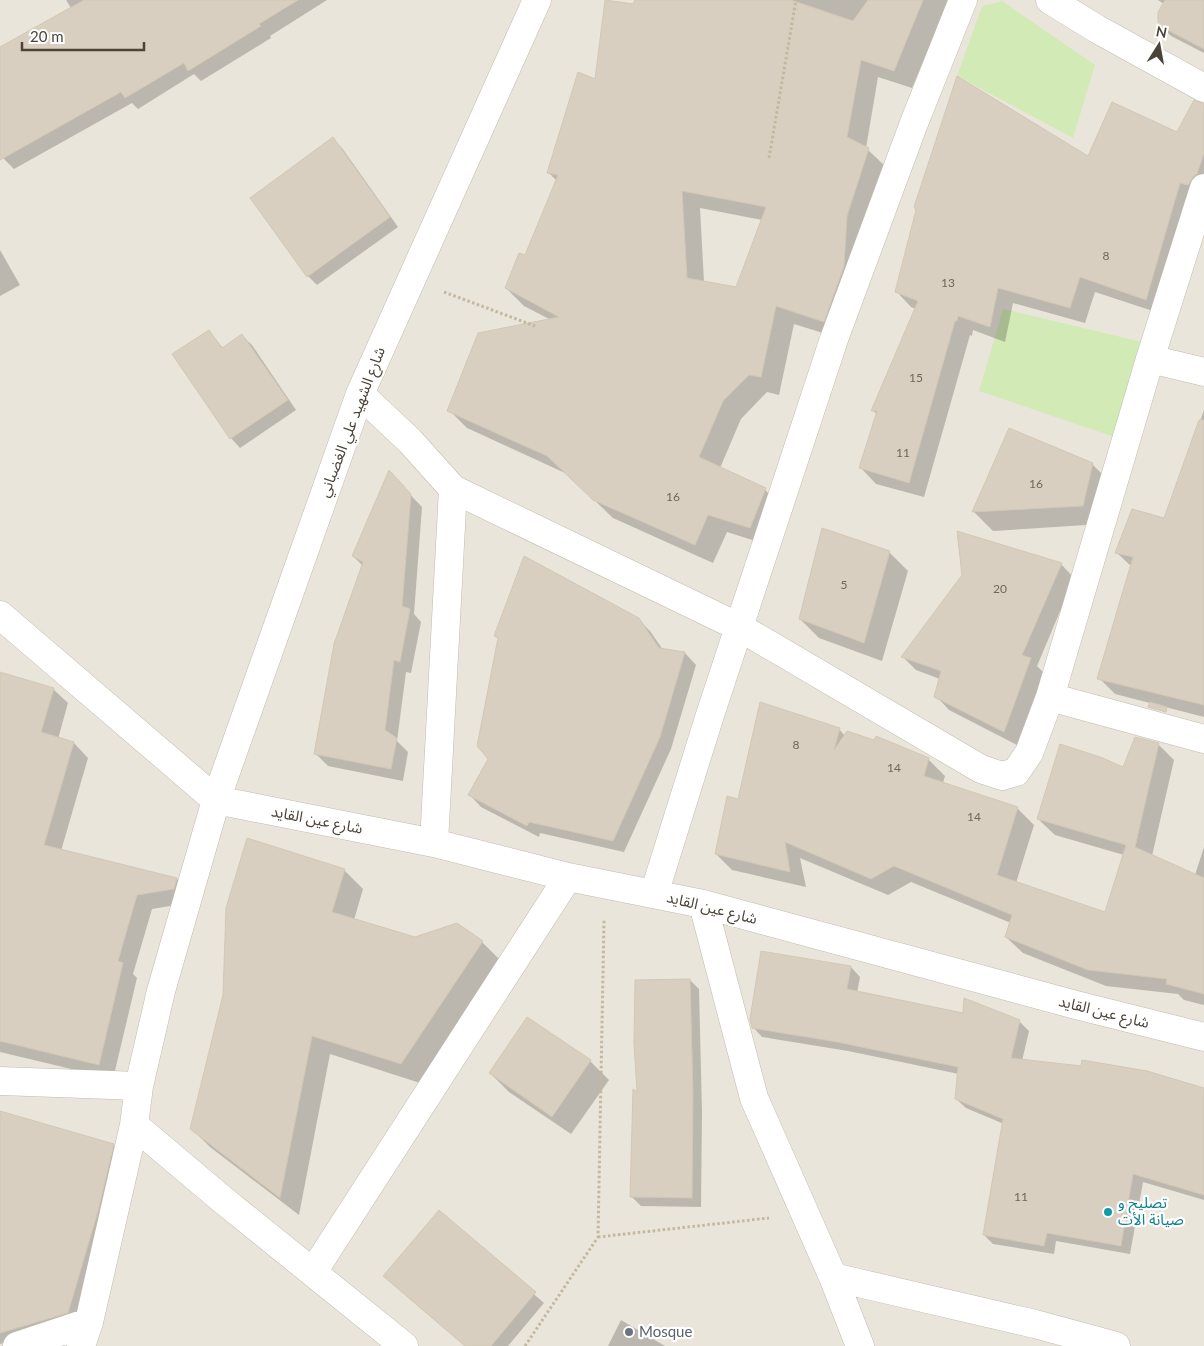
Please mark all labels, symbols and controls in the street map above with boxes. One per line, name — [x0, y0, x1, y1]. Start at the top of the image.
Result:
scale bar — [22, 20, 145, 52]
north arrow — [1134, 20, 1184, 70]
text: N — [1155, 22, 1168, 41]
text: 20 m — [30, 27, 64, 45]
house number: 8 — [1103, 248, 1110, 263]
house number: 13 — [941, 275, 955, 290]
street label: شارع الشهيد علي الغضباني — [314, 344, 392, 501]
house number: 15 — [909, 370, 923, 385]
house number: 11 — [896, 445, 910, 460]
house number: 16 — [1029, 476, 1043, 491]
house number: 16 — [666, 489, 680, 504]
house number: 5 — [841, 577, 848, 592]
house number: 20 — [993, 581, 1007, 596]
house number: 8 — [793, 737, 800, 752]
house number: 14 — [887, 760, 901, 775]
street label: شارع عين القايد — [269, 801, 365, 841]
house number: 14 — [967, 809, 981, 824]
street label: شارع عين القايد — [664, 887, 760, 931]
street label: شارع عين القايد — [1056, 991, 1152, 1035]
house number: 11 — [1014, 1189, 1028, 1204]
place label: تصليح و صيانة الأت — [1118, 1193, 1184, 1228]
marker: تصليح و صيانة الأت — [1102, 1206, 1114, 1218]
place label: Mosque — [639, 1322, 692, 1340]
marker: Mosque — [623, 1326, 635, 1338]

